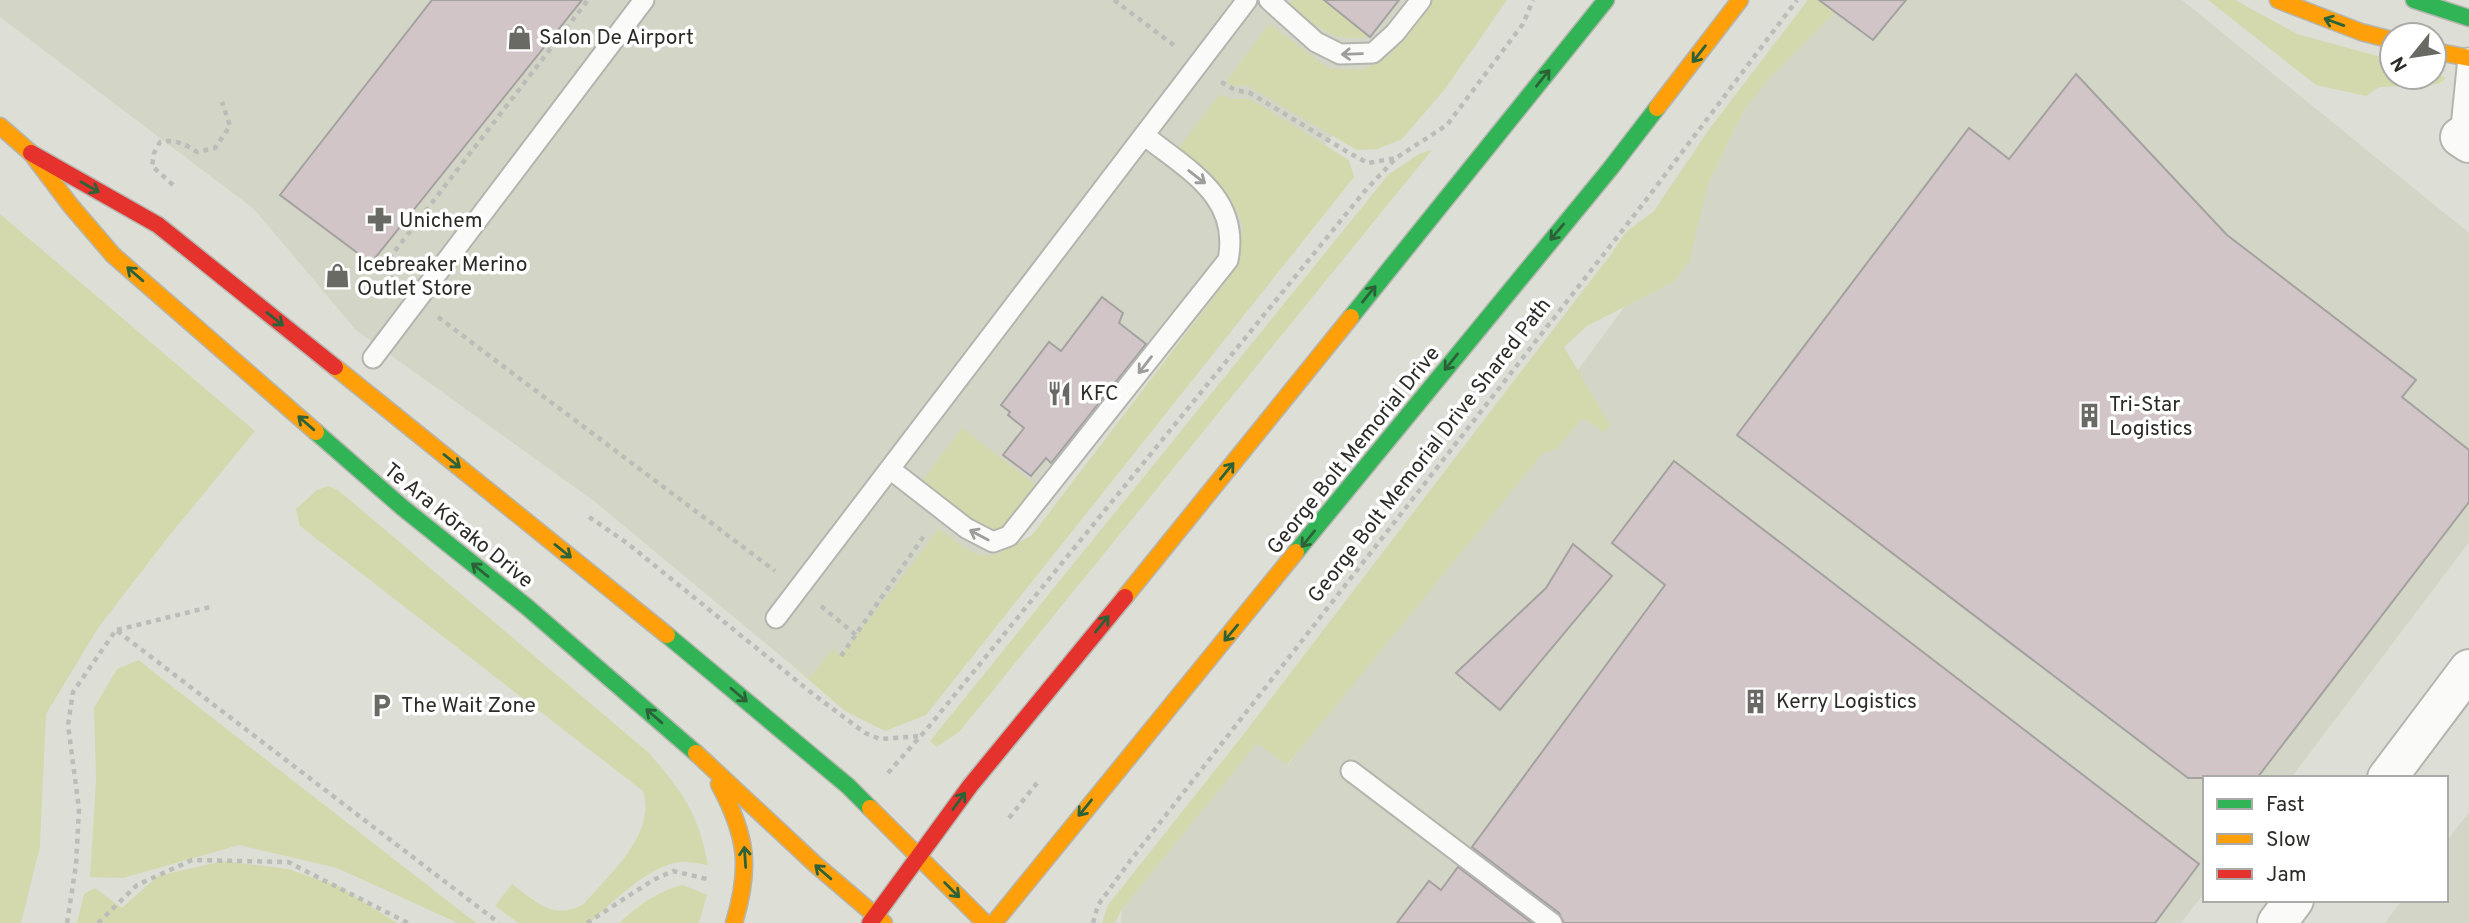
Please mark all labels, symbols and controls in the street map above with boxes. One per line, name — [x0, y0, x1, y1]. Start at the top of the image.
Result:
one-way arrow — [2324, 15, 2346, 28]
north arrow — [2378, 21, 2448, 91]
shop icon: Salon De Airport — [505, 23, 533, 51]
place label: Salon De Airport — [539, 25, 694, 52]
one-way arrow — [1691, 44, 1706, 63]
one-way arrow — [1341, 47, 1364, 60]
text: N — [2386, 52, 2414, 75]
one-way arrow — [1535, 70, 1550, 88]
one-way arrow — [1188, 170, 1206, 185]
one-way arrow — [80, 180, 100, 194]
pharmacy icon: Unichem — [365, 206, 393, 234]
place label: Unichem — [399, 208, 483, 235]
one-way arrow — [1549, 223, 1565, 241]
place label: Icebreaker Merino Outlet Store — [357, 252, 527, 303]
shop icon: Icebreaker Merino Outlet Store — [323, 262, 351, 290]
one-way arrow — [126, 266, 144, 282]
one-way arrow — [1361, 285, 1377, 303]
street label: George Bolt Memorial Drive Shared Path — [1303, 293, 1558, 609]
one-way arrow — [265, 311, 283, 327]
street label: George Bolt Memorial Drive — [1262, 341, 1447, 561]
one-way arrow — [1443, 352, 1458, 370]
one-way arrow — [1137, 355, 1152, 373]
restaurant icon: KFC — [1046, 379, 1074, 407]
place label: KFC — [1080, 381, 1119, 408]
place label: Tri-Star Logistics — [2109, 392, 2193, 443]
building icon: Tri-Star Logistics — [2075, 402, 2103, 430]
one-way arrow — [297, 415, 315, 431]
one-way arrow — [442, 454, 460, 469]
street label: Te Ara Kōrako Drive — [378, 458, 538, 595]
one-way arrow — [1219, 463, 1234, 481]
one-way arrow — [969, 527, 990, 541]
one-way arrow — [1300, 529, 1316, 547]
one-way arrow — [553, 543, 571, 559]
one-way arrow — [472, 562, 490, 577]
one-way arrow — [1094, 616, 1110, 634]
one-way arrow — [1223, 624, 1239, 642]
one-way arrow — [730, 686, 748, 702]
building icon: Kerry Logistics — [1742, 687, 1770, 715]
place label: Kerry Logistics — [1776, 689, 1917, 716]
parking icon: The Wait Zone — [367, 691, 395, 719]
place label: The Wait Zone — [401, 693, 536, 720]
one-way arrow — [646, 708, 664, 724]
legend — [2203, 776, 2448, 902]
one-way arrow — [951, 792, 966, 811]
text: Fast — [2266, 792, 2305, 819]
one-way arrow — [1077, 798, 1093, 816]
text: Slow — [2266, 827, 2311, 854]
one-way arrow — [739, 846, 752, 869]
text: Jam — [2266, 862, 2307, 889]
one-way arrow — [815, 864, 833, 880]
one-way arrow — [943, 881, 960, 898]

